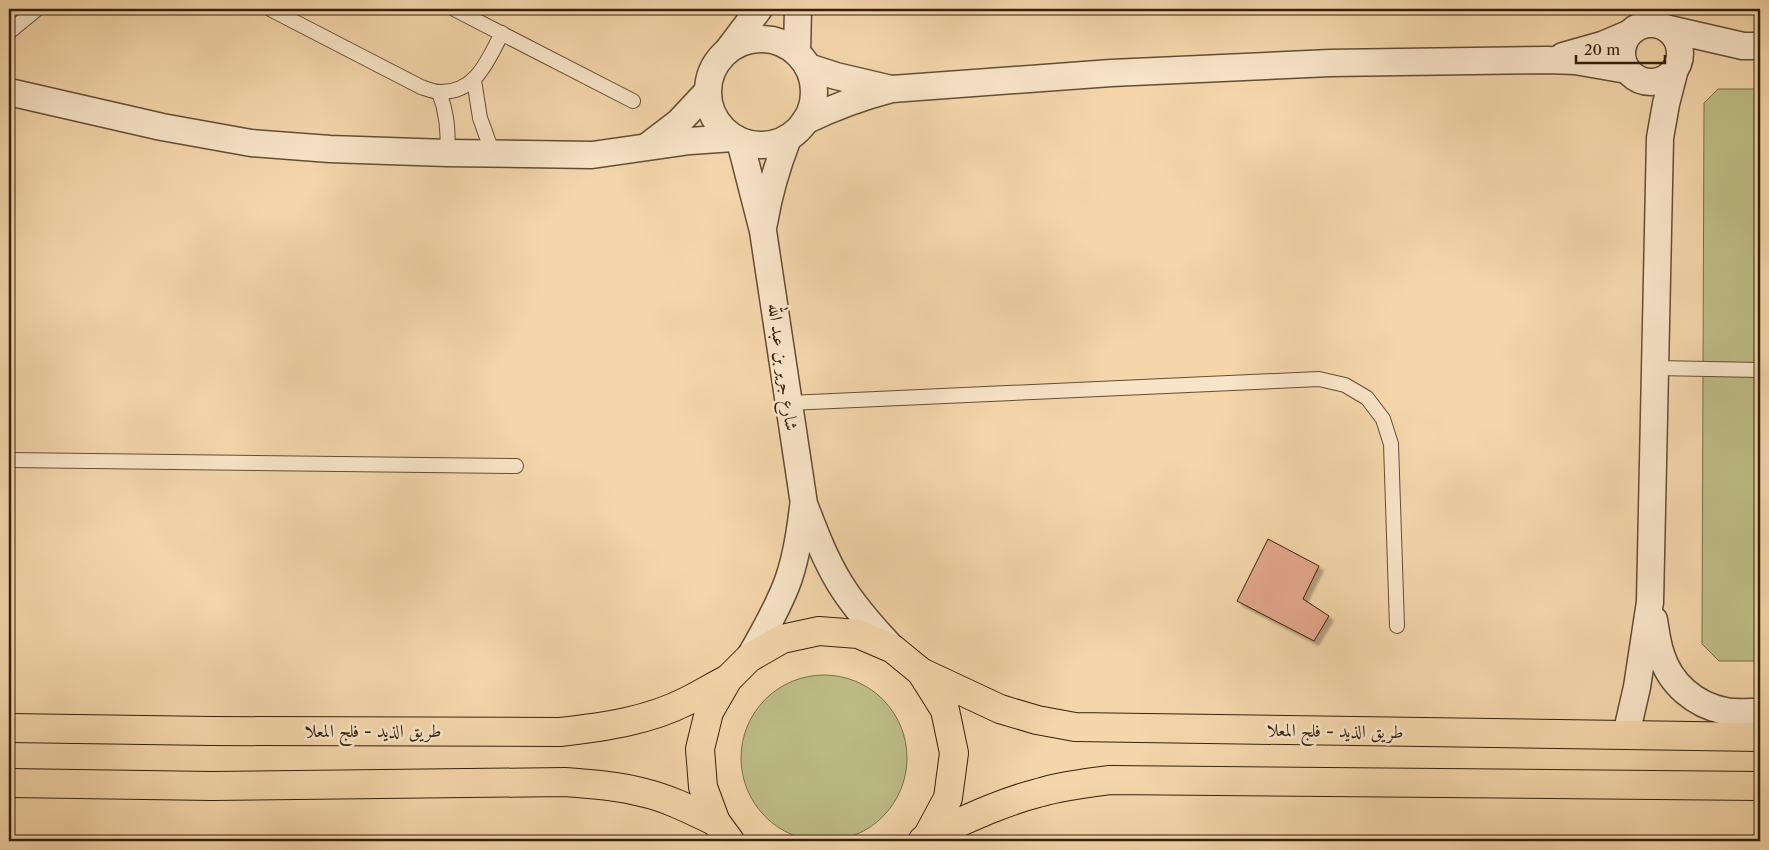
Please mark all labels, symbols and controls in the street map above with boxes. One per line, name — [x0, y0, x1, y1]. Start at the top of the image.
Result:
scale bar — [1576, 32, 1665, 64]
text: 20 m — [1584, 40, 1620, 59]
street label: شارع جرير بن عبد الله — [759, 301, 806, 433]
street label: طريق الذيد - فلج المعلا — [1266, 719, 1404, 748]
street label: طريق الذيد - فلج المعلا — [305, 720, 441, 747]

